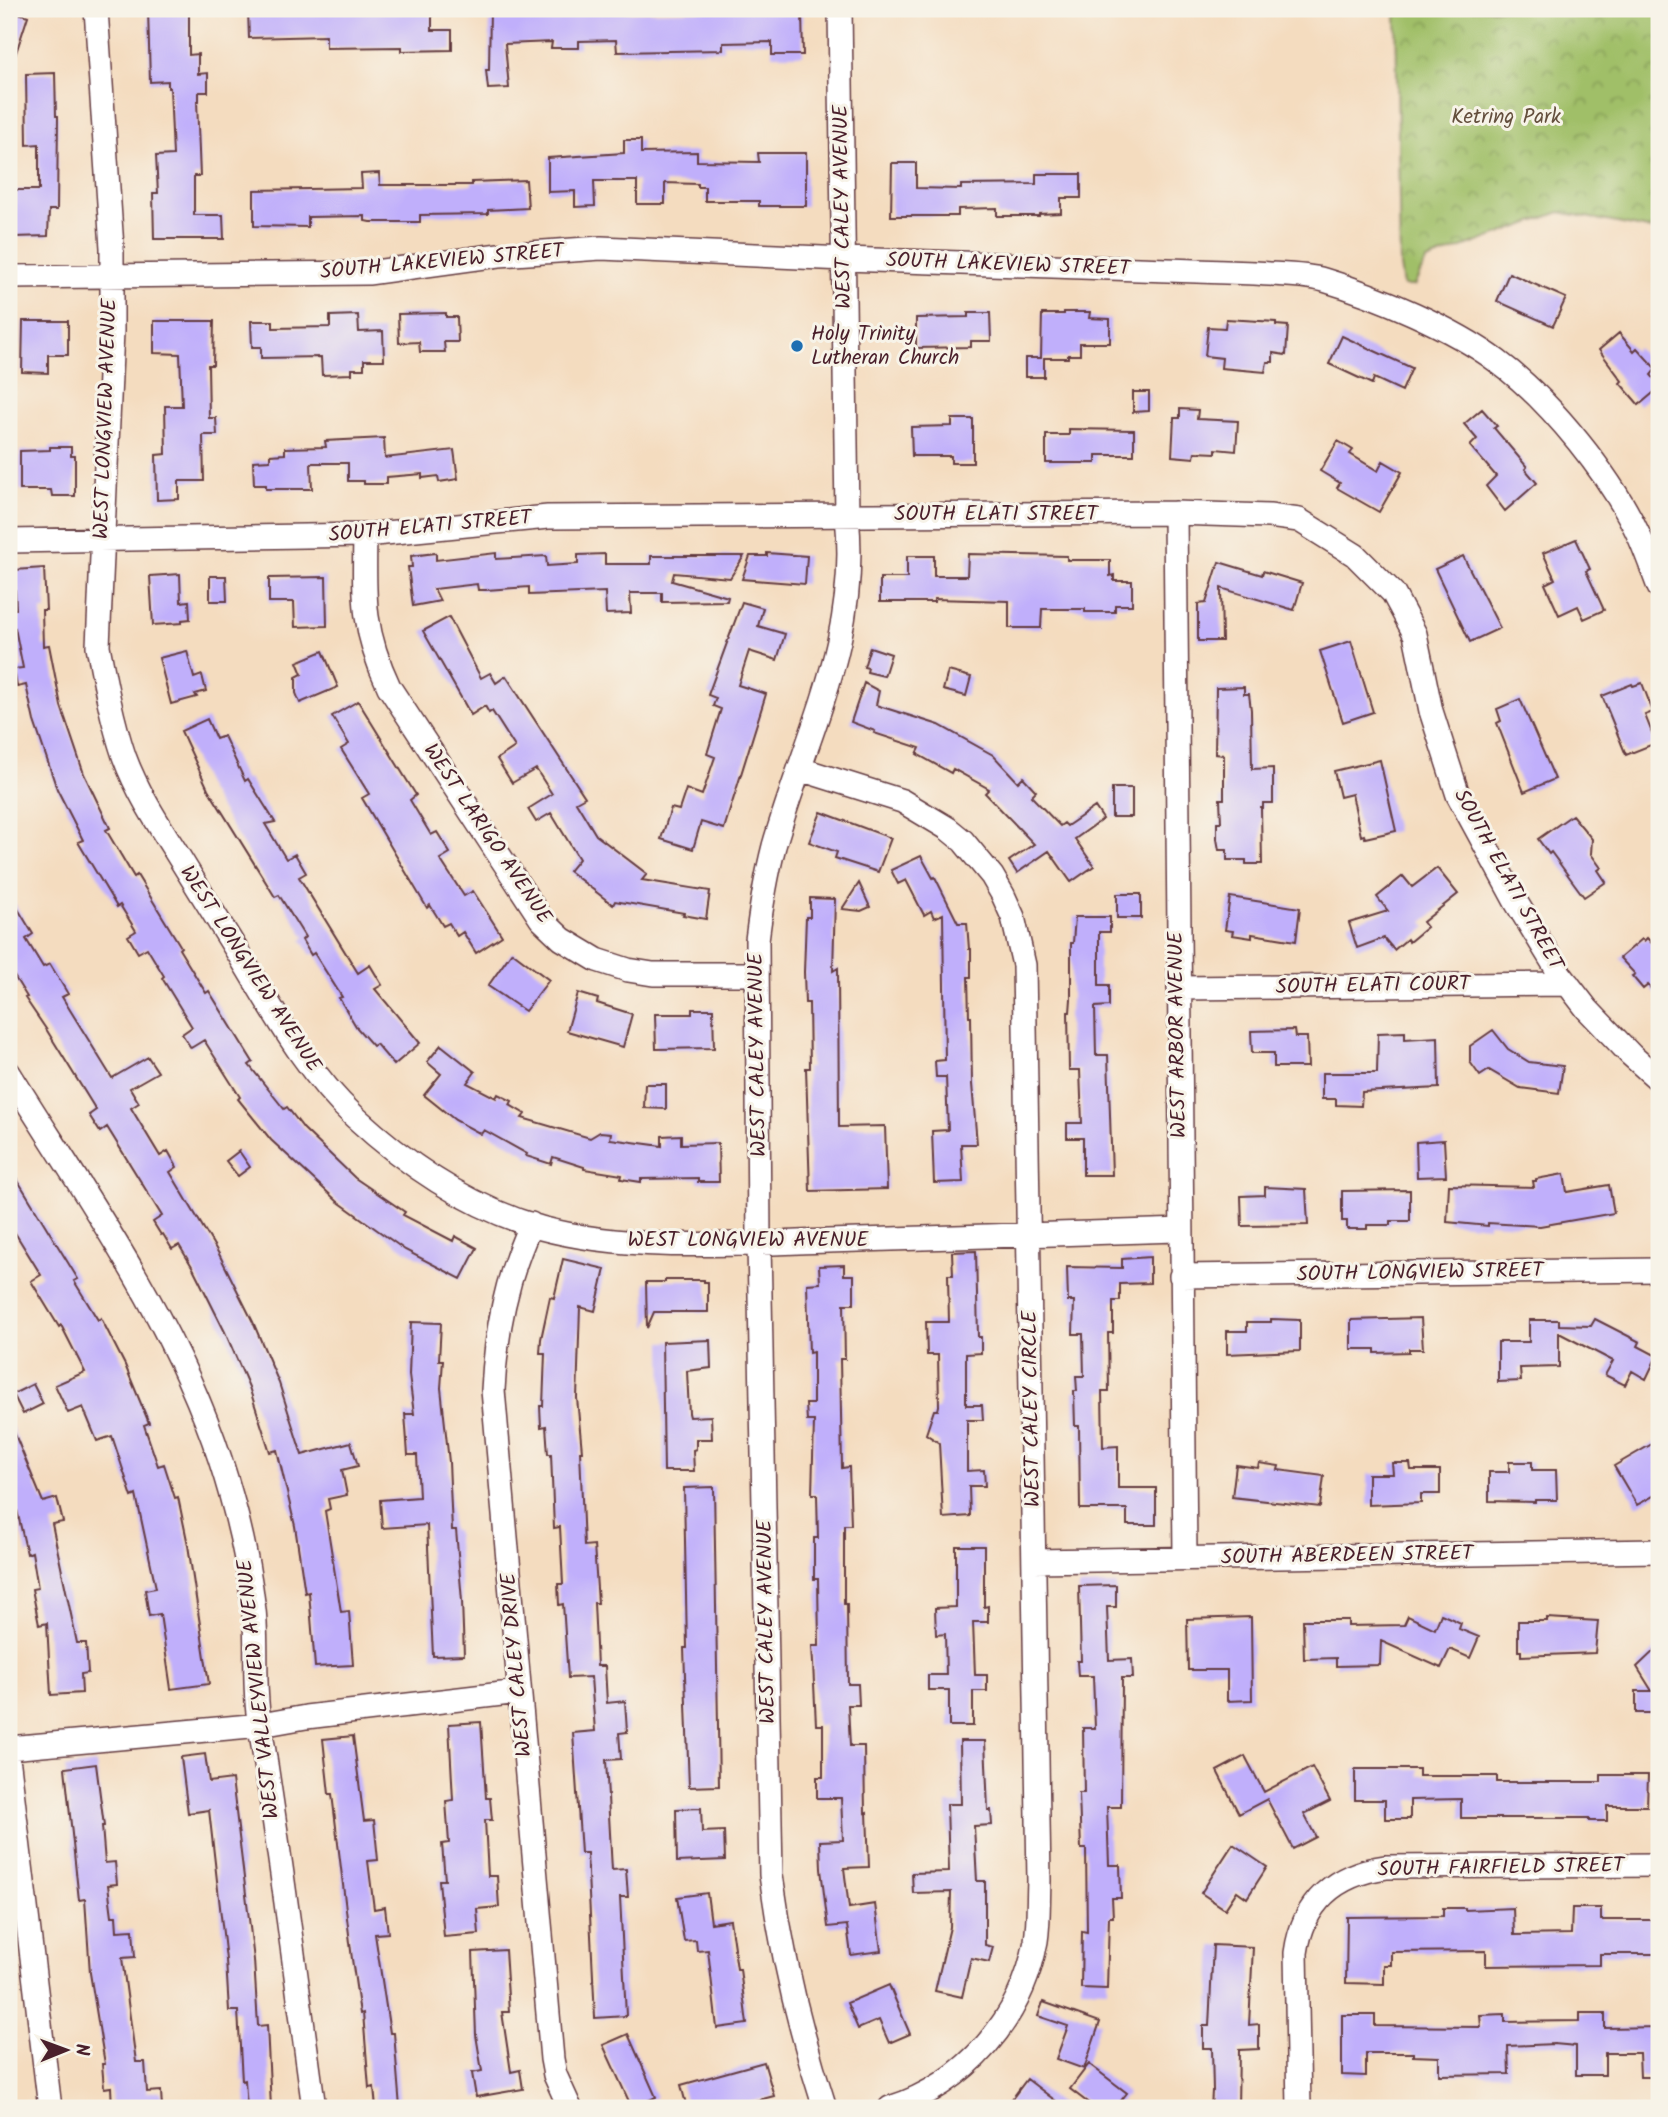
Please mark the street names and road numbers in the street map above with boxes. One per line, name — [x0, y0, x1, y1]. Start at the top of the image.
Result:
street label: WEST CALEY AVENUE — [825, 104, 861, 309]
street label: SOUTH LAKEVIEW STREET — [319, 235, 567, 289]
street label: SOUTH LAKEVIEW STREET — [885, 244, 1133, 286]
street label: WEST LONGVIEW AVENUE — [85, 297, 127, 540]
street label: SOUTH ELATI STREET — [894, 498, 1099, 531]
street label: SOUTH ELATI STREET — [327, 502, 535, 552]
street label: WEST LARIGO AVENUE — [414, 737, 560, 932]
street label: SOUTH ELATI STREET — [1444, 783, 1573, 979]
street label: WEST LONGVIEW AVENUE — [171, 859, 330, 1080]
street label: WEST ARBOR AVENUE — [1160, 931, 1196, 1139]
street label: WEST CALEY AVENUE — [740, 952, 776, 1157]
street label: SOUTH ELATI COURT — [1275, 968, 1472, 1004]
street label: WEST LONGVIEW AVENUE — [628, 1224, 869, 1257]
street label: SOUTH LONGVIEW STREET — [1296, 1254, 1546, 1292]
street label: WEST CALEY CIRCLE — [1014, 1310, 1050, 1508]
street label: WEST CALEY AVENUE — [749, 1519, 785, 1724]
street label: SOUTH ABERDEEN STREET — [1221, 1537, 1475, 1575]
street label: WEST VALLEYVIEW AVENUE — [229, 1557, 289, 1820]
street label: WEST CALEY DRIVE — [492, 1571, 541, 1759]
street label: SOUTH FAIRFIELD STREET — [1377, 1849, 1626, 1887]

